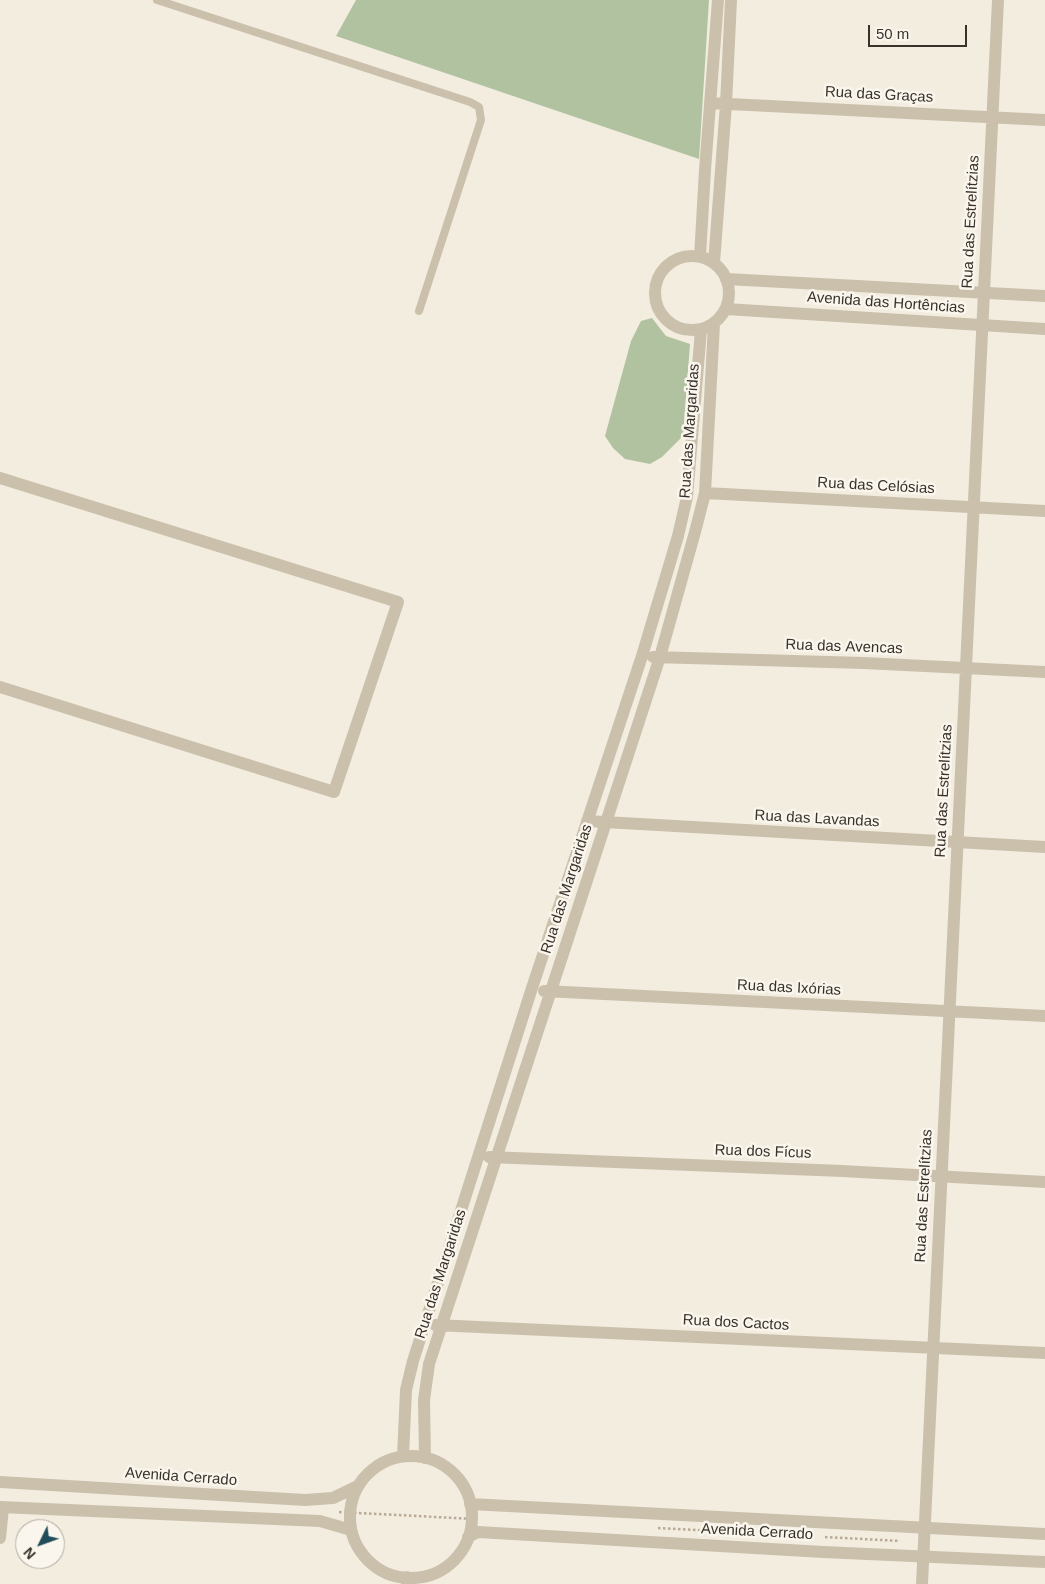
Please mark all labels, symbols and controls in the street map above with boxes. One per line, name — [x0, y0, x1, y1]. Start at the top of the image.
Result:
scale bar — [870, 15, 969, 47]
text: 50 m — [876, 25, 909, 42]
street label: Rua das Graças — [824, 83, 934, 107]
street label: Rua das Estrelítzias — [959, 155, 983, 289]
street label: Avenida das Hortências — [806, 289, 966, 317]
street label: Rua das Margaridas — [676, 363, 704, 499]
street label: Rua das Celósias — [817, 474, 935, 498]
street label: Rua das Avencas — [785, 636, 903, 658]
street label: Rua das Estrelítzias — [932, 724, 956, 858]
street label: Rua das Lavandas — [754, 807, 880, 831]
street label: Rua das Margaridas — [538, 822, 596, 956]
street label: Rua das Ixórias — [736, 976, 842, 1000]
street label: Rua das Estrelítzias — [912, 1129, 936, 1263]
street label: Rua dos Fícus — [714, 1141, 812, 1163]
street label: Rua das Margaridas — [412, 1207, 470, 1341]
street label: Rua dos Cactos — [682, 1311, 790, 1335]
street label: Avenida Cerrado — [124, 1464, 238, 1490]
north arrow — [15, 1519, 65, 1569]
street label: Avenida Cerrado — [700, 1520, 814, 1544]
text: N — [20, 1544, 39, 1562]

